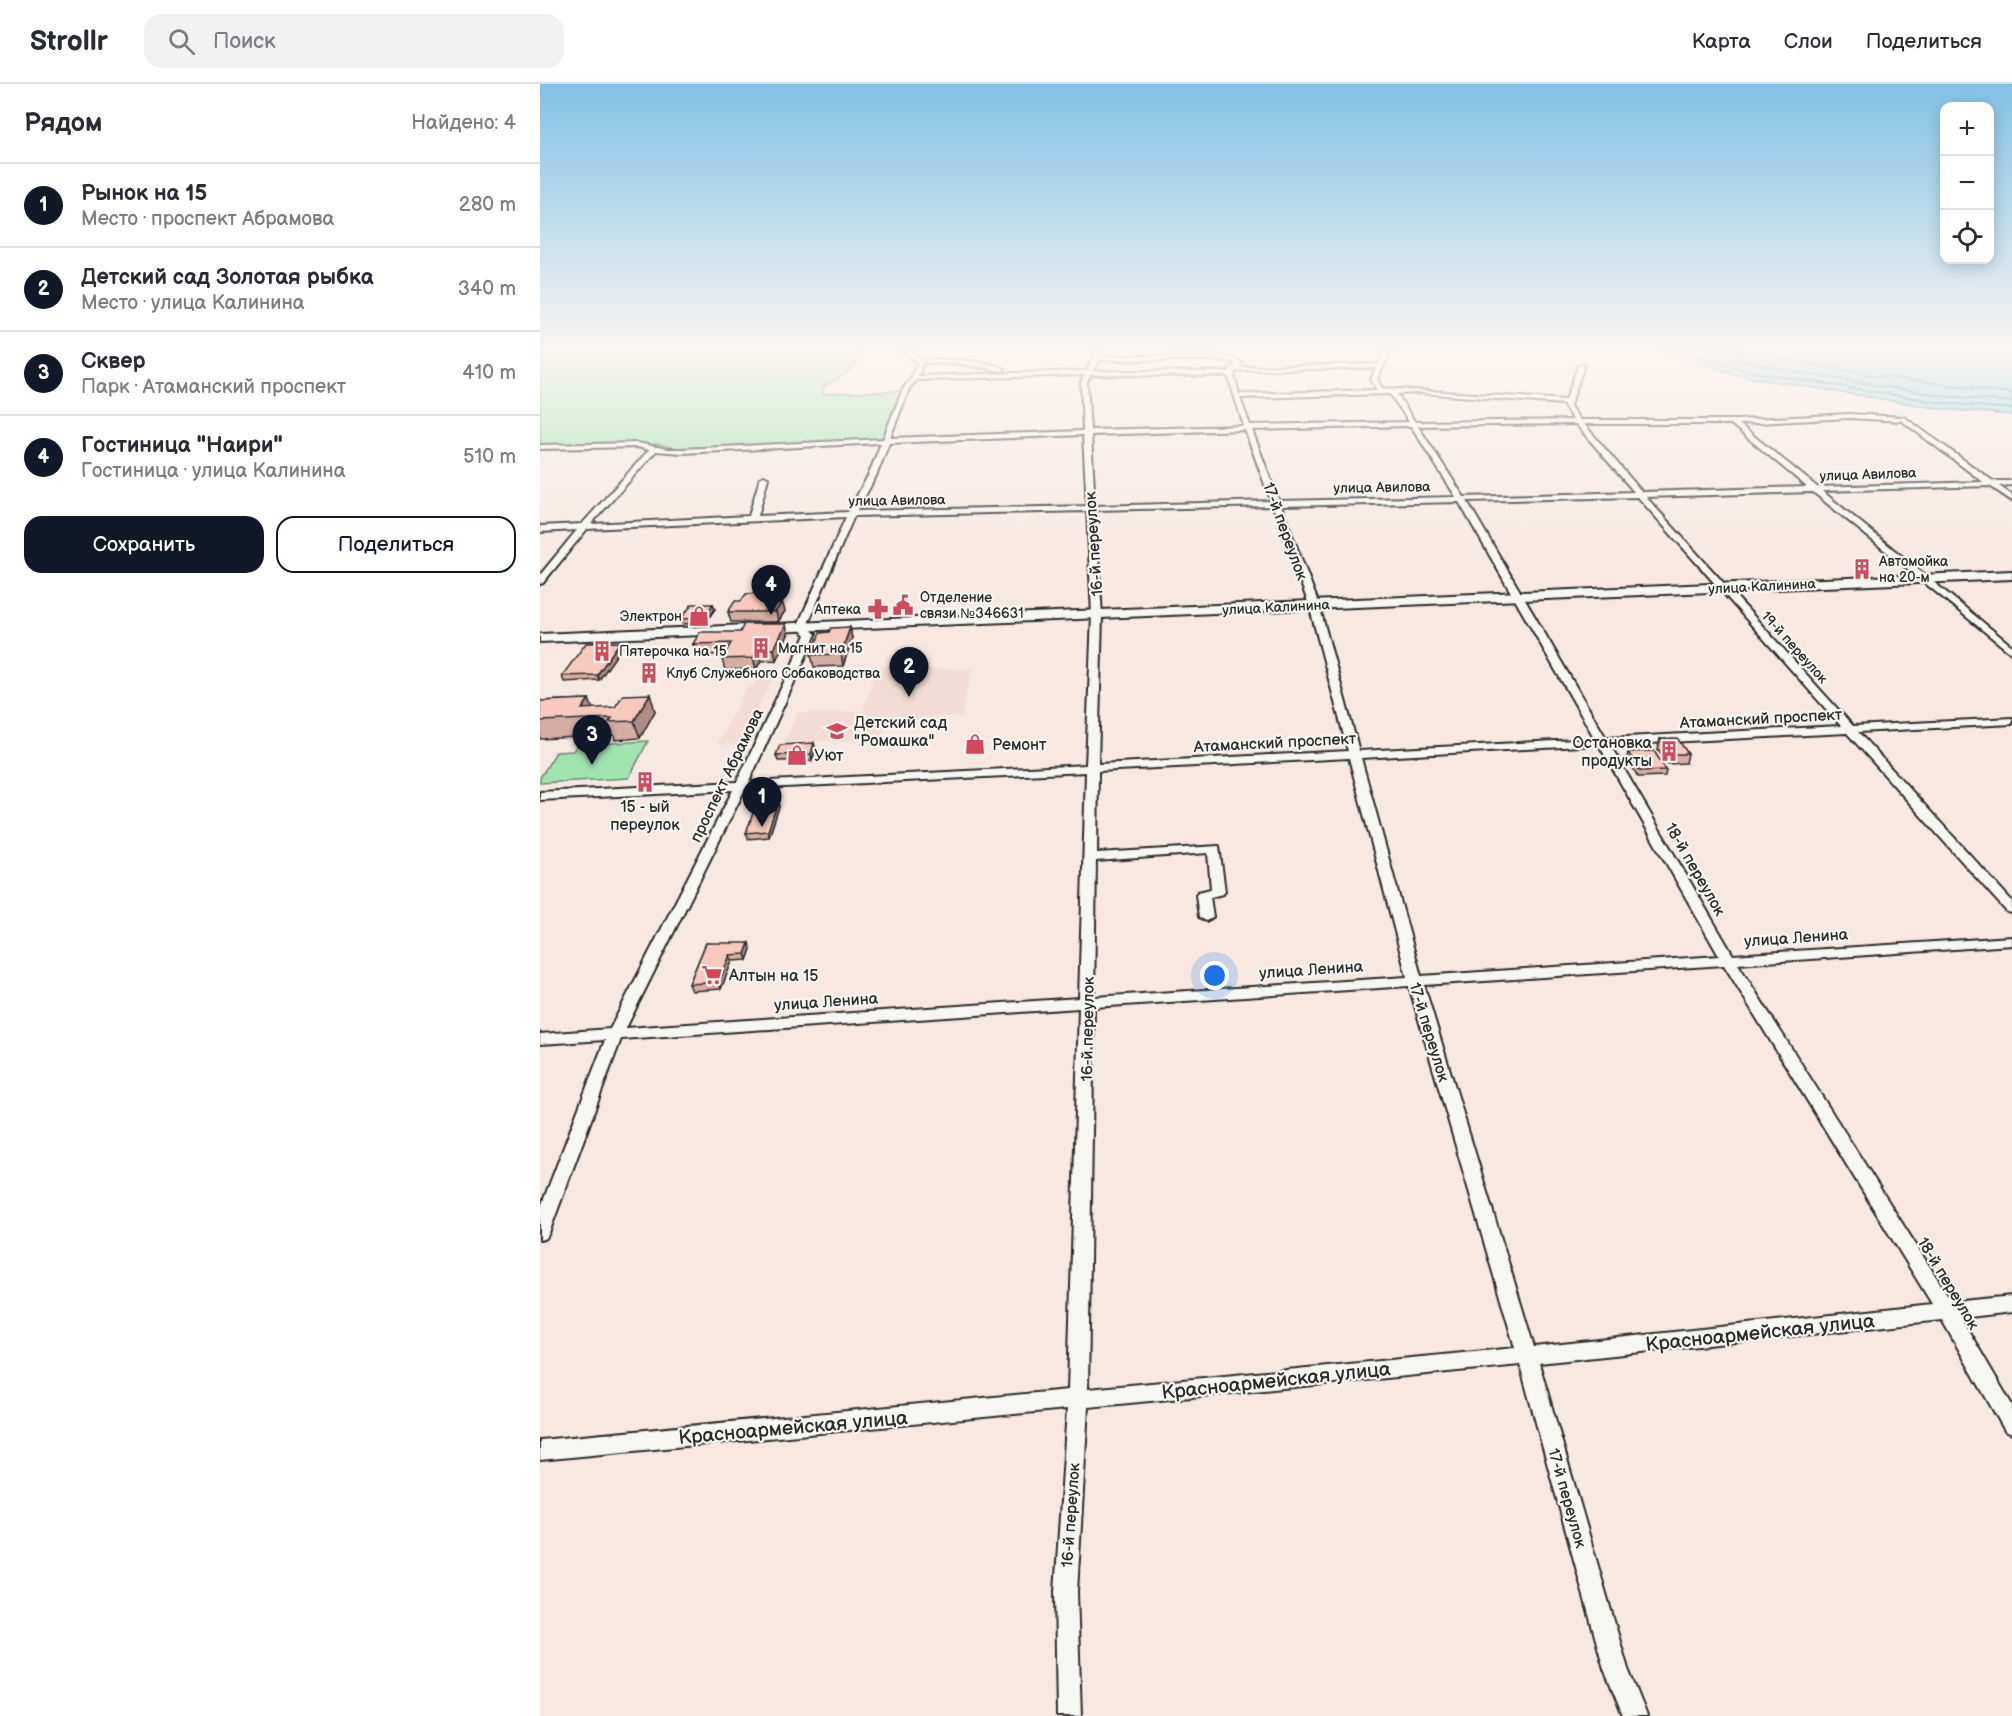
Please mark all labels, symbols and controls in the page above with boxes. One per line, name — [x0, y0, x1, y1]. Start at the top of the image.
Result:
search box — [144, 14, 564, 68]
text: Strollr — [30, 25, 108, 58]
icon: search — [165, 25, 198, 58]
text: Поиск — [213, 28, 276, 55]
text: Карта — [1692, 29, 1751, 54]
text: Слои — [1784, 29, 1833, 54]
text: Поделиться — [1866, 29, 1982, 54]
map controls — [1940, 102, 1994, 264]
button: + — [1940, 102, 1994, 156]
text: Рядом — [24, 108, 102, 139]
text: Найдено: 4 — [411, 111, 516, 135]
button: − — [1940, 156, 1994, 210]
text: Рынок на 15 — [81, 180, 207, 207]
text: 1 — [39, 193, 48, 217]
text: 280 m — [459, 193, 516, 217]
text: Место · проспект Абрамова — [81, 207, 334, 231]
button: locate — [1940, 210, 1994, 264]
text: Детский сад Золотая рыбка — [81, 264, 374, 291]
text: 2 — [38, 277, 49, 301]
text: 340 m — [458, 277, 516, 301]
text: Место · улица Калинина — [81, 291, 305, 315]
text: Сквер — [81, 348, 145, 375]
text: 3 — [38, 361, 49, 385]
text: 410 m — [462, 361, 516, 385]
text: Парк · Атаманский проспект — [81, 375, 346, 399]
text: Гостиница "Наири" — [81, 432, 283, 459]
text: 4 — [38, 445, 49, 469]
text: 510 m — [463, 445, 516, 469]
text: Гостиница · улица Калинина — [81, 459, 345, 483]
street label: улица Авилова — [1819, 464, 1918, 485]
street label: улица Авилова — [1333, 478, 1431, 497]
street label: 17-й переулок — [1258, 480, 1311, 584]
street label: улица Авилова — [848, 491, 946, 510]
street label: 16-й переулок — [1081, 491, 1108, 597]
button: Сохранить — [24, 516, 264, 573]
button: Поделиться — [276, 516, 516, 573]
place label: Автомойка на 20-м — [1878, 553, 1949, 586]
building icon: Автомойка на 20-м — [1850, 557, 1874, 581]
pin: 4 — [752, 566, 790, 615]
street label: улица Калинина — [1708, 575, 1817, 598]
place label: Отделение связи №346631 — [920, 589, 1024, 622]
public building icon: Отделение связи №346631 — [891, 593, 915, 617]
street label: улица Калинина — [1222, 596, 1331, 619]
pharmacy icon: Аптека — [866, 597, 890, 621]
place label: Аптека — [814, 601, 862, 618]
shop icon: Электрон — [687, 604, 711, 628]
place label: Электрон — [620, 608, 682, 625]
street label: 19-й переулок — [1758, 608, 1832, 687]
building icon: Магнит на 15 — [749, 636, 773, 660]
building icon: Пятерочка на 15 — [590, 639, 614, 663]
place label: Магнит на 15 — [778, 640, 863, 657]
place label: Пятерочка на 15 — [619, 643, 727, 660]
pin: 2 — [890, 648, 928, 697]
building icon: Клуб Служебного Собаководства — [637, 661, 661, 685]
place label: Клуб Служебного Собаководства — [666, 665, 881, 682]
street label: проспект Абрамова — [687, 705, 768, 846]
street label: Атаманский проспект — [1678, 706, 1843, 733]
place label: Детский сад "Ромашка" — [854, 714, 947, 751]
pin: 3 — [572, 716, 612, 765]
school or university icon: Детский сад "Ромашка" — [825, 719, 849, 743]
street label: Атаманский проспект — [1192, 730, 1357, 757]
shop icon: Ремонт — [963, 732, 987, 756]
place label: Остановка продукты — [1573, 734, 1653, 771]
place label: Ремонт — [992, 736, 1047, 755]
building icon: Остановка продукты — [1657, 739, 1681, 763]
shop icon: Уют — [785, 743, 809, 767]
place label: Уют — [814, 747, 844, 766]
building icon: 15 - ый переулок — [633, 770, 657, 794]
pin: 1 — [742, 778, 782, 827]
place label: 15 - ый переулок — [610, 798, 680, 835]
street label: 18-й переулок — [1660, 820, 1729, 920]
street label: улица Ленина — [1743, 925, 1849, 952]
street label: улица Ленина — [1258, 957, 1364, 984]
your location — [1200, 961, 1229, 990]
supermarket icon: Алтын на 15 — [700, 963, 724, 987]
place label: Алтын на 15 — [728, 967, 818, 986]
street label: 16-й переулок — [1078, 976, 1099, 1082]
street label: 17-й переулок — [1404, 981, 1453, 1085]
street label: улица Ленина — [773, 989, 879, 1016]
street label: 18-й переулок — [1913, 1234, 1983, 1334]
street label: Красноармейская улица — [1644, 1309, 1876, 1357]
street label: Красноармейская улица — [1160, 1357, 1392, 1405]
street label: Красноармейская улица — [677, 1406, 909, 1450]
street label: 17-й переулок — [1543, 1446, 1590, 1551]
street label: 16-й переулок — [1058, 1462, 1085, 1568]

